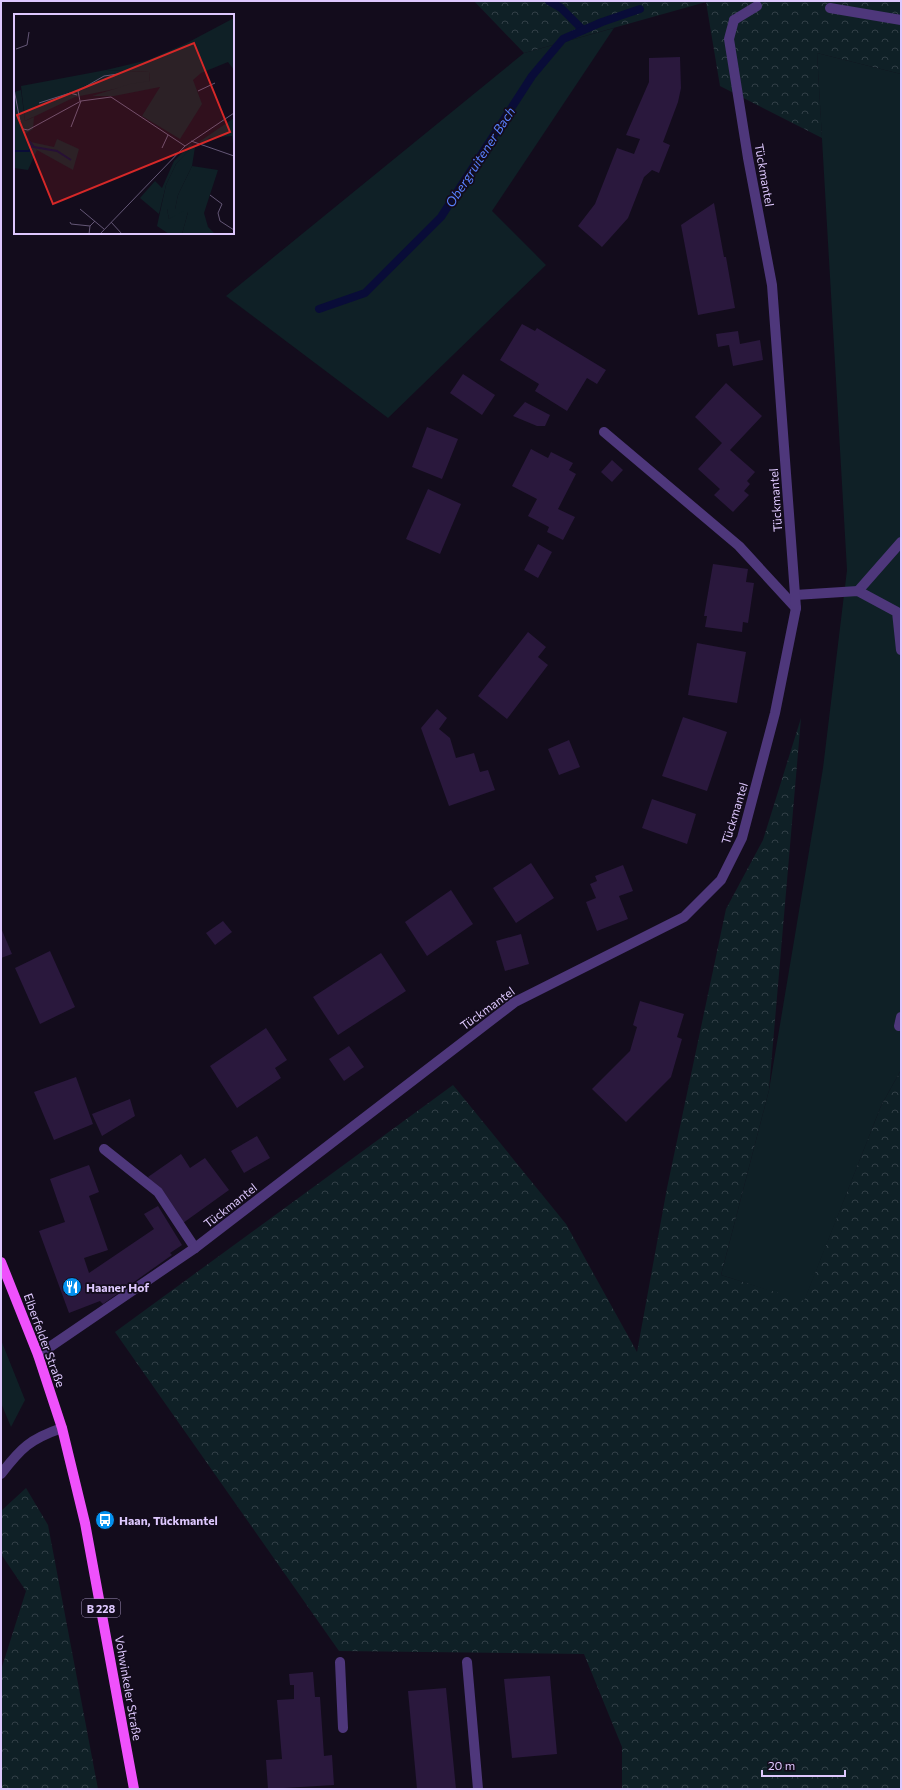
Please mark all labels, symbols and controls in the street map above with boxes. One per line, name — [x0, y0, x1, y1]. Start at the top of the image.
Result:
inset map — [14, 14, 234, 234]
water label: Obergruitener Bach — [442, 104, 518, 210]
street label: Tückmantel — [753, 142, 777, 208]
street label: Tückmantel — [766, 468, 784, 532]
street label: Tückmantel — [718, 781, 750, 845]
street label: Tückmantel — [457, 984, 517, 1032]
street label: Tückmantel — [201, 1180, 259, 1230]
restaurant icon: Haaner Hof — [61, 1276, 83, 1298]
place label: Haaner Hof — [86, 1280, 149, 1294]
street label: Elberfelder Straße — [21, 1291, 69, 1389]
bus stop icon: Haan, Tückmantel — [94, 1509, 116, 1531]
place label: Haan, Tückmantel — [119, 1513, 218, 1527]
road number: B 228 — [82, 1599, 120, 1617]
street label: Vohwinkeler Straße — [113, 1634, 145, 1742]
scale bar — [762, 1752, 845, 1778]
text: 20 m — [768, 1758, 795, 1772]

